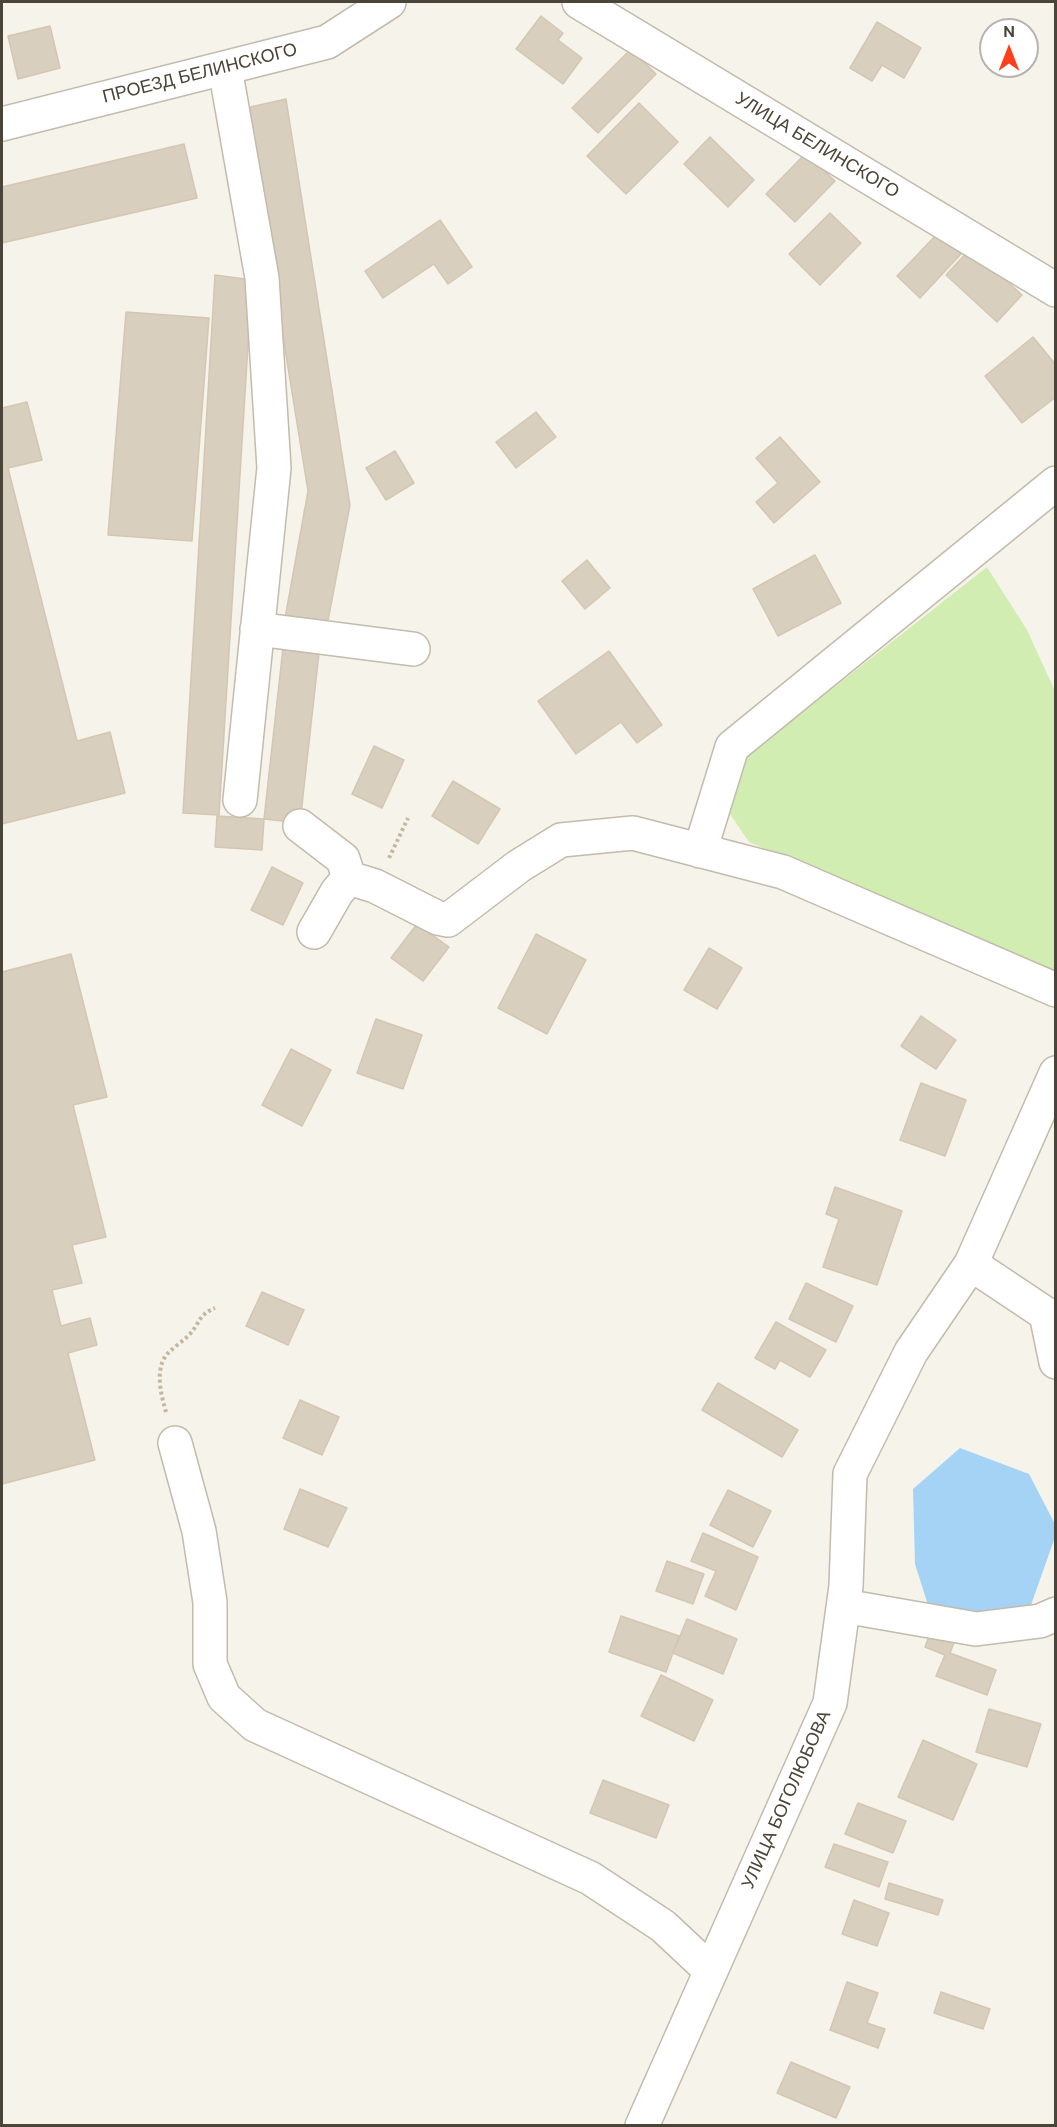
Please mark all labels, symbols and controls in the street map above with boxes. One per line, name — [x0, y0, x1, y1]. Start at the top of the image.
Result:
north arrow — [979, 18, 1039, 78]
text: N — [1003, 21, 1015, 42]
street label: ПРОЕЗД БЕЛИНСКОГО — [101, 39, 299, 109]
street label: УЛИЦА БЕЛИНСКОГО — [731, 89, 903, 203]
street label: УЛИЦА БОГОЛЮБОВА — [738, 1708, 836, 1892]

